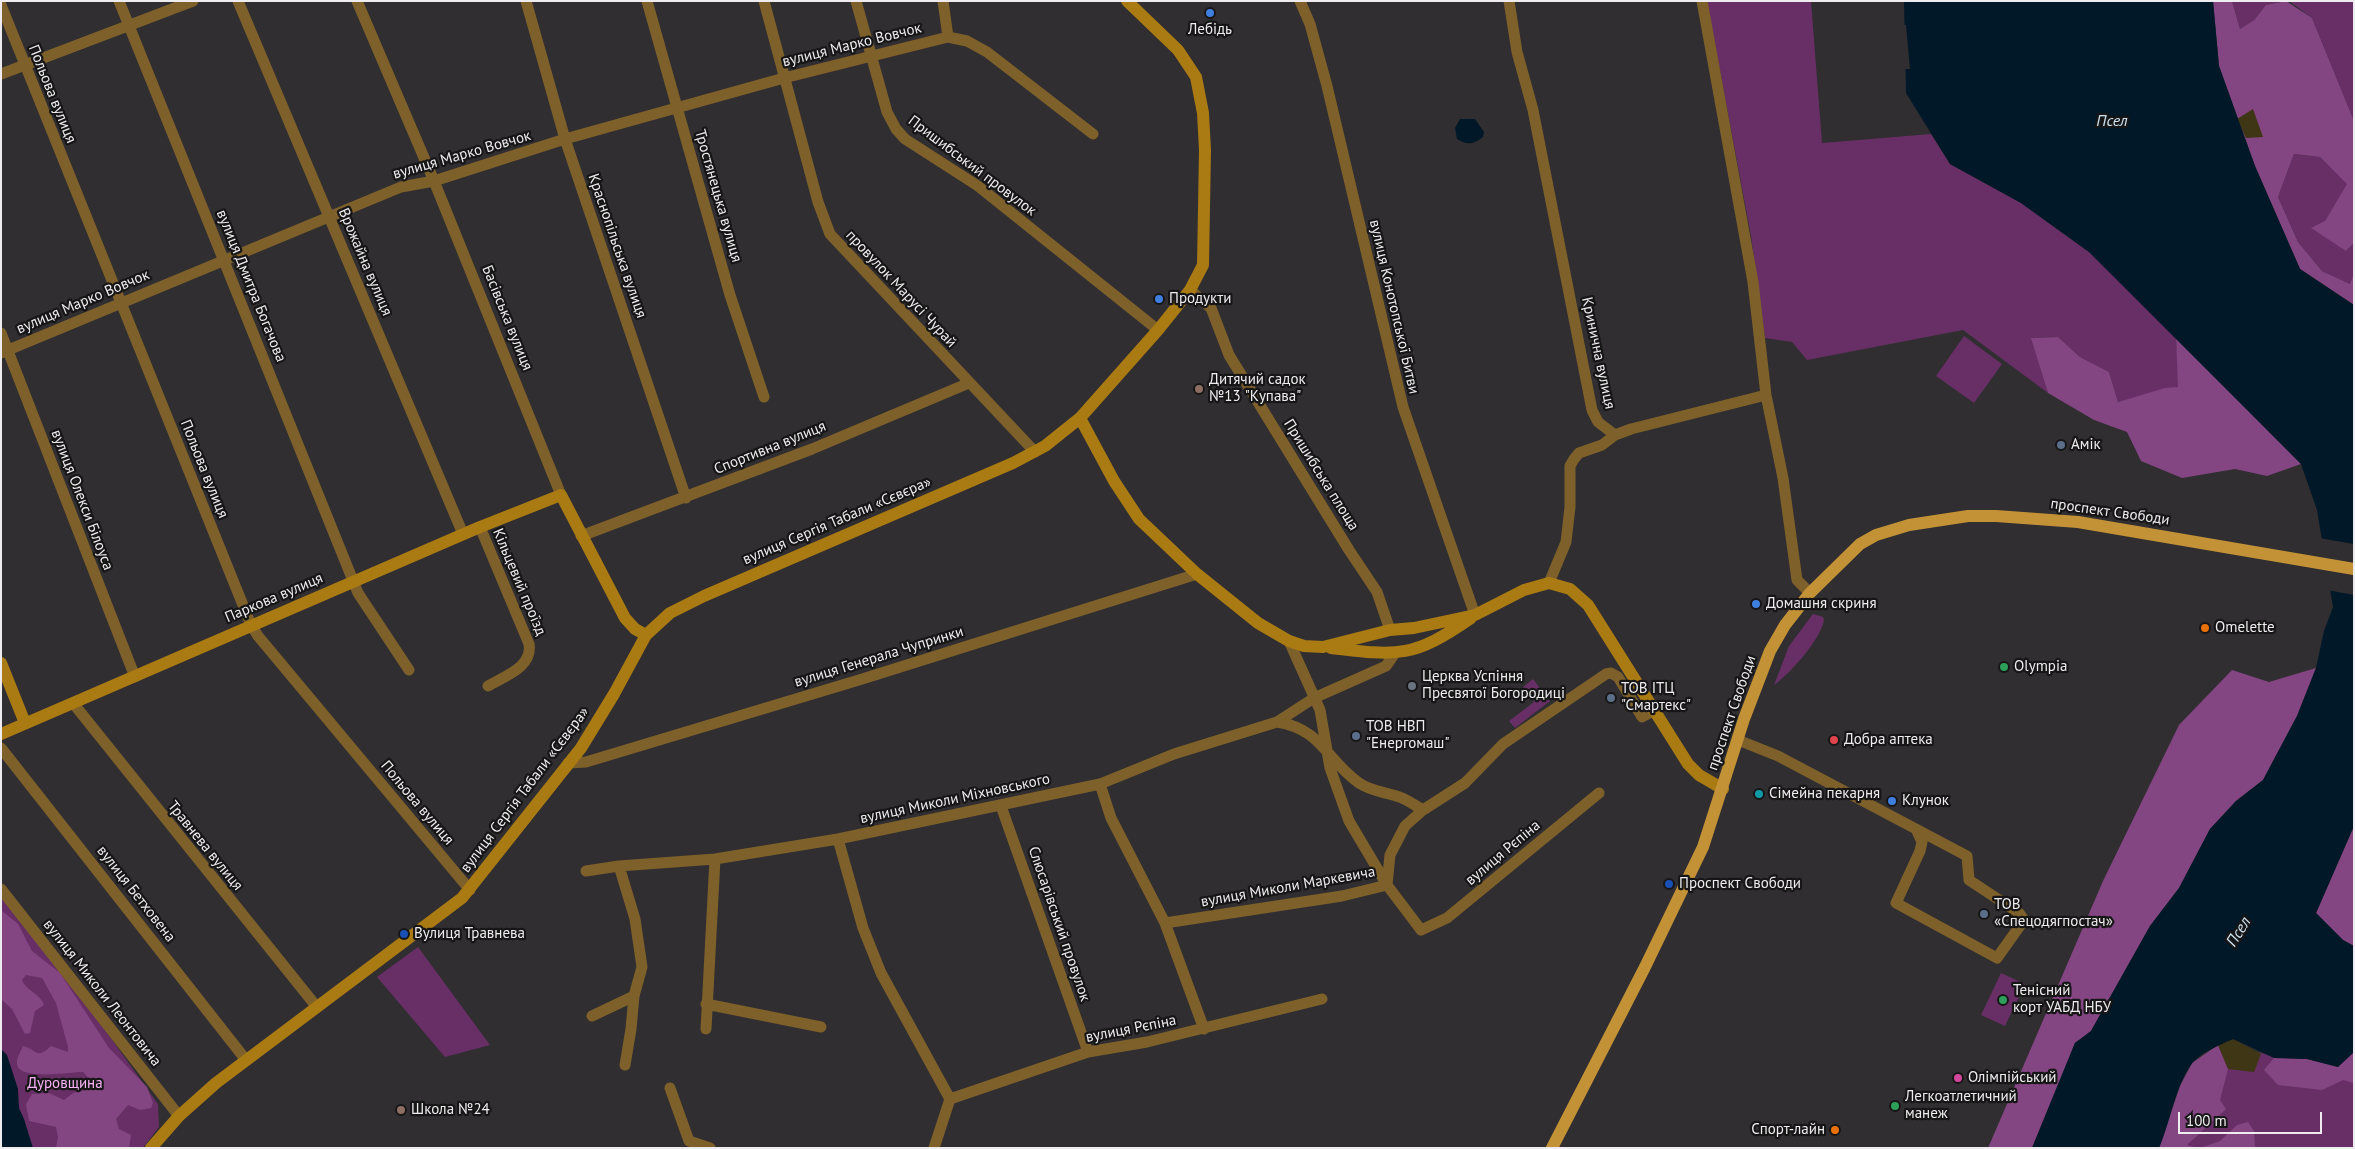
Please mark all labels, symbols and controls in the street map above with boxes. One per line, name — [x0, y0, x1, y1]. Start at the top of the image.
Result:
marker: Лебідь — [1204, 7, 1216, 19]
street label: вулиця Марко Вовчок — [781, 19, 923, 71]
place label: Лебідь — [1188, 21, 1232, 39]
street label: Польова вулиця — [24, 42, 80, 146]
water label: Псел — [2096, 111, 2128, 131]
street label: Пришибський провулок — [904, 112, 1040, 220]
street label: вулиця Марко Вовчок — [391, 127, 533, 183]
street label: Тростянецька вулиця — [690, 128, 746, 264]
street label: Краснопільська вулиця — [584, 171, 650, 321]
street label: Врожайна вулиця — [334, 205, 396, 319]
street label: вулиця Дмитра Богачова — [212, 207, 290, 365]
street label: вулиця Конотопської Битви — [1365, 218, 1423, 396]
street label: провулок Марусі Чурай — [842, 227, 960, 351]
street label: Басівська вулиця — [478, 263, 536, 373]
street label: вулиця Марко Вовчок — [14, 266, 152, 338]
place label: Продукти — [1169, 290, 1231, 308]
marker: Продукти — [1153, 293, 1165, 305]
street label: Кринична вулиця — [1577, 295, 1619, 411]
place label: Дитячий садок №13 "Купава" — [1209, 371, 1306, 406]
marker: Дитячий садок №13 "Купава" — [1193, 383, 1205, 395]
street label: Пришибська площа — [1279, 416, 1363, 534]
street label: Польова вулиця — [176, 417, 232, 521]
street label: Спортивна вулиця — [711, 417, 829, 479]
street label: вулиця Олекси Білоуса — [47, 427, 117, 573]
place label: Амік — [2071, 436, 2101, 454]
marker: Амік — [2055, 439, 2067, 451]
street label: вулиця Сергія Табали «Сєвєра» — [740, 473, 934, 569]
street label: проспект Свободи — [2049, 495, 2171, 529]
street label: Кільцевий проїзд — [488, 526, 550, 638]
street label: Паркова вулиця — [222, 569, 326, 627]
place label: Домашня скриня — [1766, 595, 1877, 613]
marker: Домашня скриня — [1750, 598, 1762, 610]
place label: Omelette — [2215, 619, 2275, 637]
marker: Omelette — [2199, 622, 2211, 634]
street label: вулиця Генерала Чупринки — [792, 623, 966, 691]
street label: проспект Свободи — [1704, 653, 1760, 773]
place label: Olympia — [2014, 658, 2067, 676]
marker: Olympia — [1998, 661, 2010, 673]
place label: Церква Успіння Пресвятої Богородиці — [1422, 668, 1565, 703]
marker: Церква Успіння Пресвятої Богородиці — [1406, 680, 1418, 692]
place label: ТОВ ІТЦ "Смартекс" — [1621, 680, 1691, 715]
marker: ТОВ ІТЦ "Смартекс" — [1605, 692, 1617, 704]
street label: вулиця Сергія Табали «Сєвєра» — [457, 704, 593, 876]
place label: ТОВ НВП "Енергомаш" — [1366, 718, 1449, 753]
marker: ТОВ НВП "Енергомаш" — [1350, 730, 1362, 742]
place label: Добра аптека — [1844, 731, 1933, 749]
marker: Добра аптека — [1828, 734, 1840, 746]
street label: Польова вулиця — [377, 757, 457, 849]
street label: вулиця Миколи Міхновського — [859, 770, 1051, 828]
place label: Сімейна пекарня — [1769, 785, 1880, 803]
marker: Сімейна пекарня — [1753, 788, 1765, 800]
place label: Клунок — [1902, 792, 1949, 810]
marker: Клунок — [1886, 795, 1898, 807]
street label: Травнева вулиця — [163, 798, 247, 894]
street label: вулиця Рєпіна — [1462, 817, 1544, 889]
street label: вулиця Бетховена — [93, 842, 179, 946]
street label: Слюсарівський провулок — [1024, 844, 1094, 1004]
street label: вулиця Миколи Маркевича — [1199, 863, 1377, 911]
place label: Проспект Свободи — [1679, 875, 1801, 893]
marker: Проспект Свободи — [1663, 878, 1675, 890]
place label: ТОВ «Спецодягпостач» — [1994, 896, 2113, 931]
marker: ТОВ «Спецодягпостач» — [1978, 908, 1990, 920]
water label: Псел — [2223, 914, 2255, 950]
street label: вулиця Миколи Леонтовича — [39, 916, 165, 1070]
place label: Вулиця Травнева — [414, 925, 525, 943]
marker: Вулиця Травнева — [398, 928, 410, 940]
place label: Тенісний корт УАБД НБУ — [2013, 982, 2111, 1017]
marker: Тенісний корт УАБД НБУ — [1997, 994, 2009, 1006]
street label: вулиця Рєпіна — [1084, 1011, 1178, 1047]
place label: Олімпійський — [1968, 1069, 2057, 1087]
marker: Олімпійський — [1952, 1072, 1964, 1084]
park label: Дуровщина — [27, 1075, 103, 1093]
place label: Легкоатлетичний манеж — [1905, 1088, 2017, 1123]
marker: Легкоатлетичний манеж — [1889, 1100, 1901, 1112]
place label: Школа №24 — [411, 1101, 490, 1119]
scale bar — [2180, 1102, 2324, 1134]
marker: Школа №24 — [395, 1104, 407, 1116]
text: 100 m — [2186, 1111, 2227, 1130]
place label: Спорт-лайн — [1751, 1121, 1825, 1139]
marker: Спорт-лайн — [1829, 1124, 1841, 1136]

